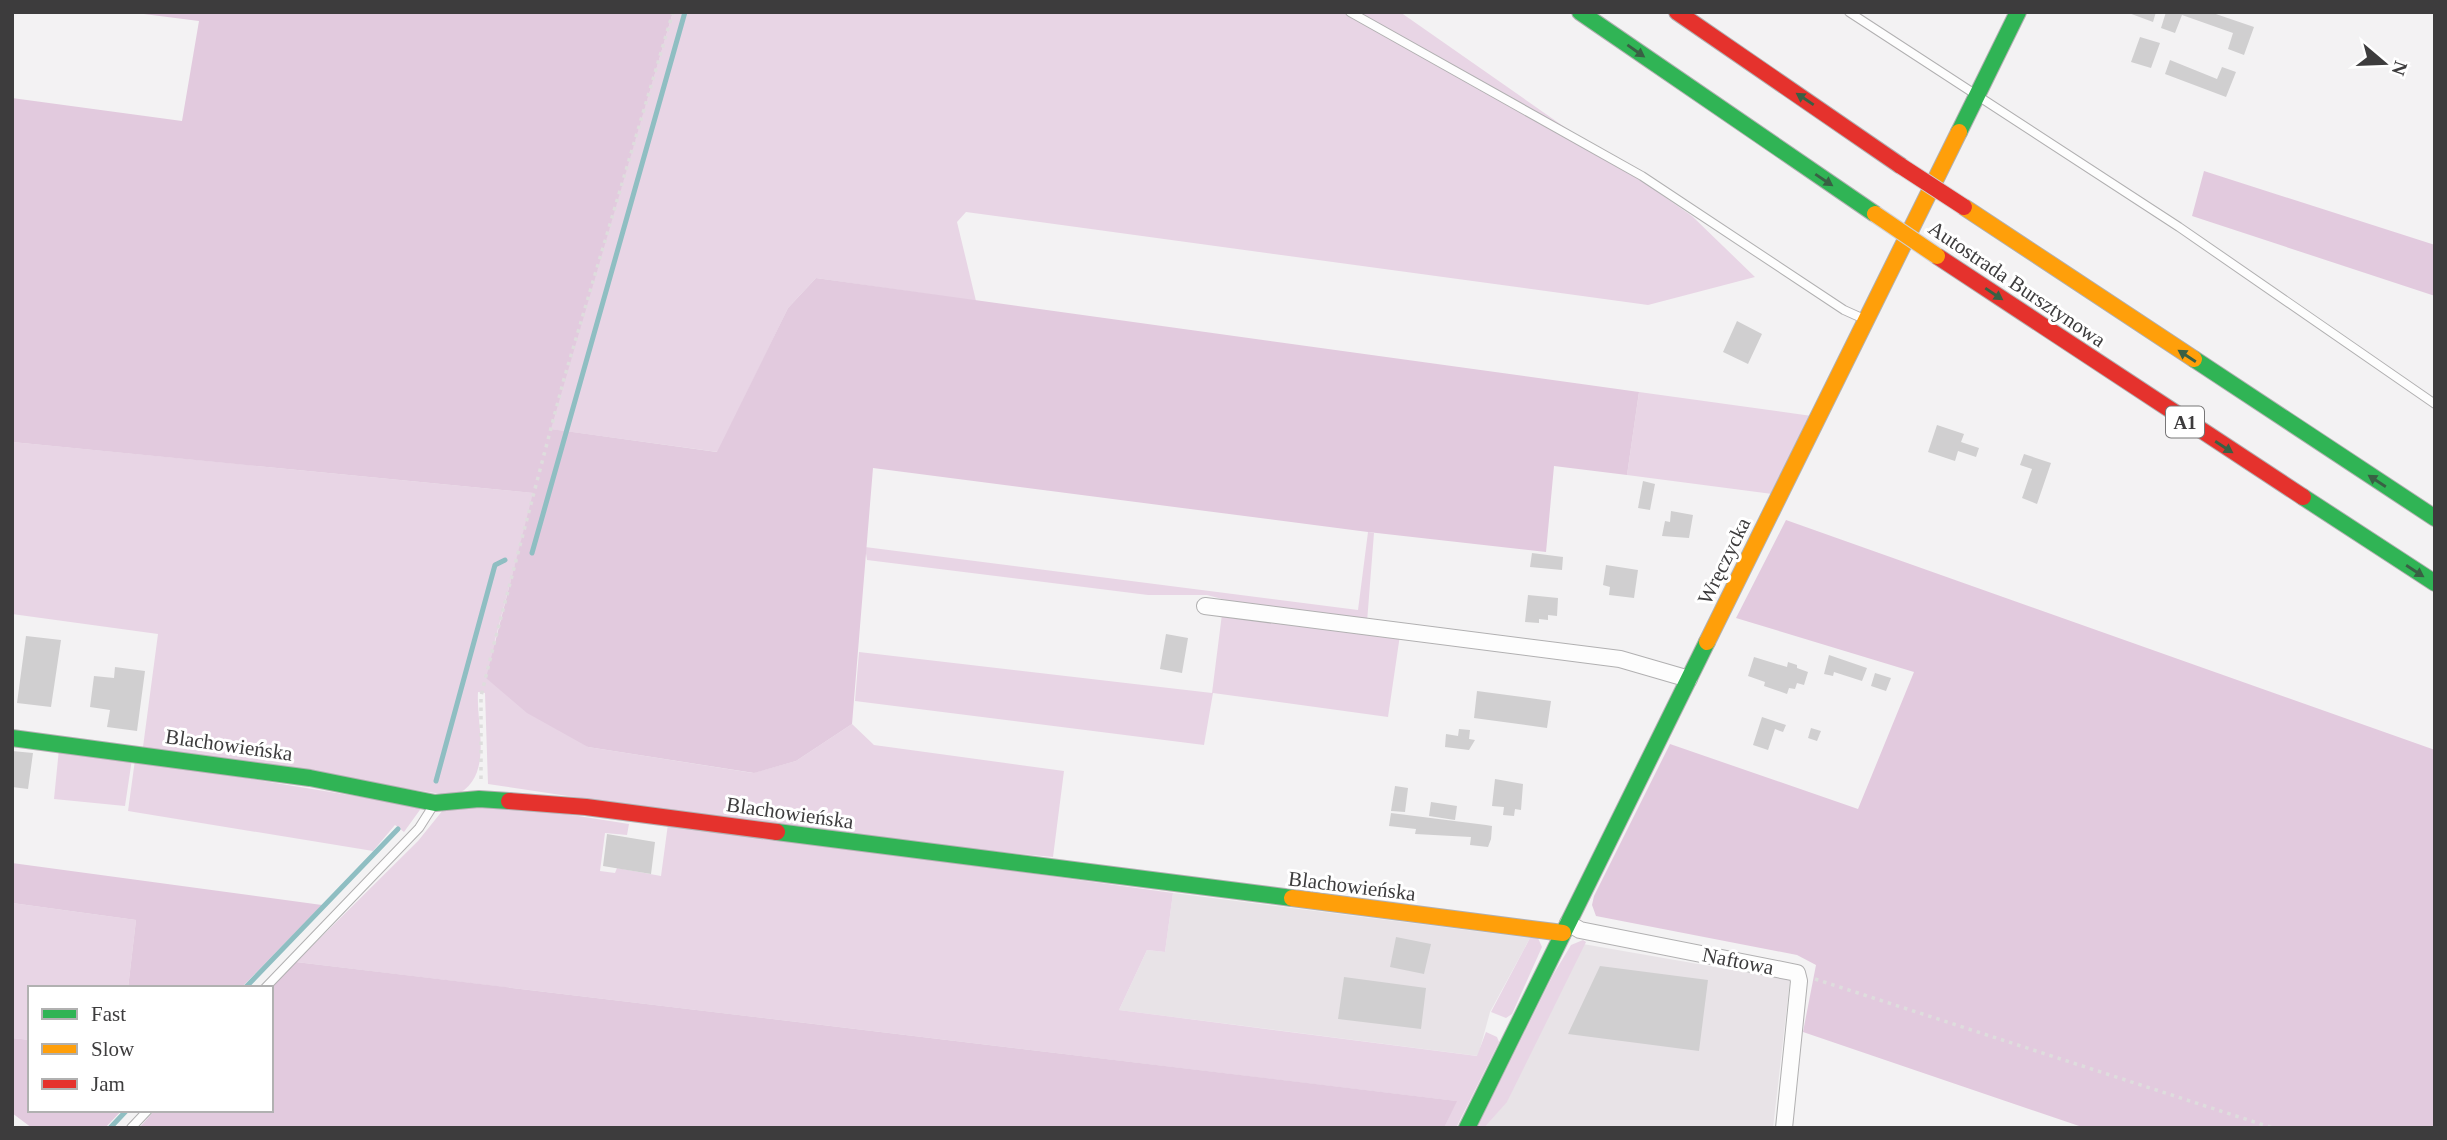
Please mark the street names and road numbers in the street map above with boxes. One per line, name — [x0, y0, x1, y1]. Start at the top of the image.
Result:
street label: Autostrada Bursztynowa — [1924, 216, 2111, 353]
road number: A1 — [2166, 406, 2204, 438]
street label: Wręczycka — [1693, 513, 1756, 608]
street label: Blachowieńska — [164, 724, 295, 766]
street label: Blachowieńska — [725, 792, 856, 834]
street label: Blachowieńska — [1287, 866, 1418, 906]
street label: Naftowa — [1700, 942, 1776, 980]

